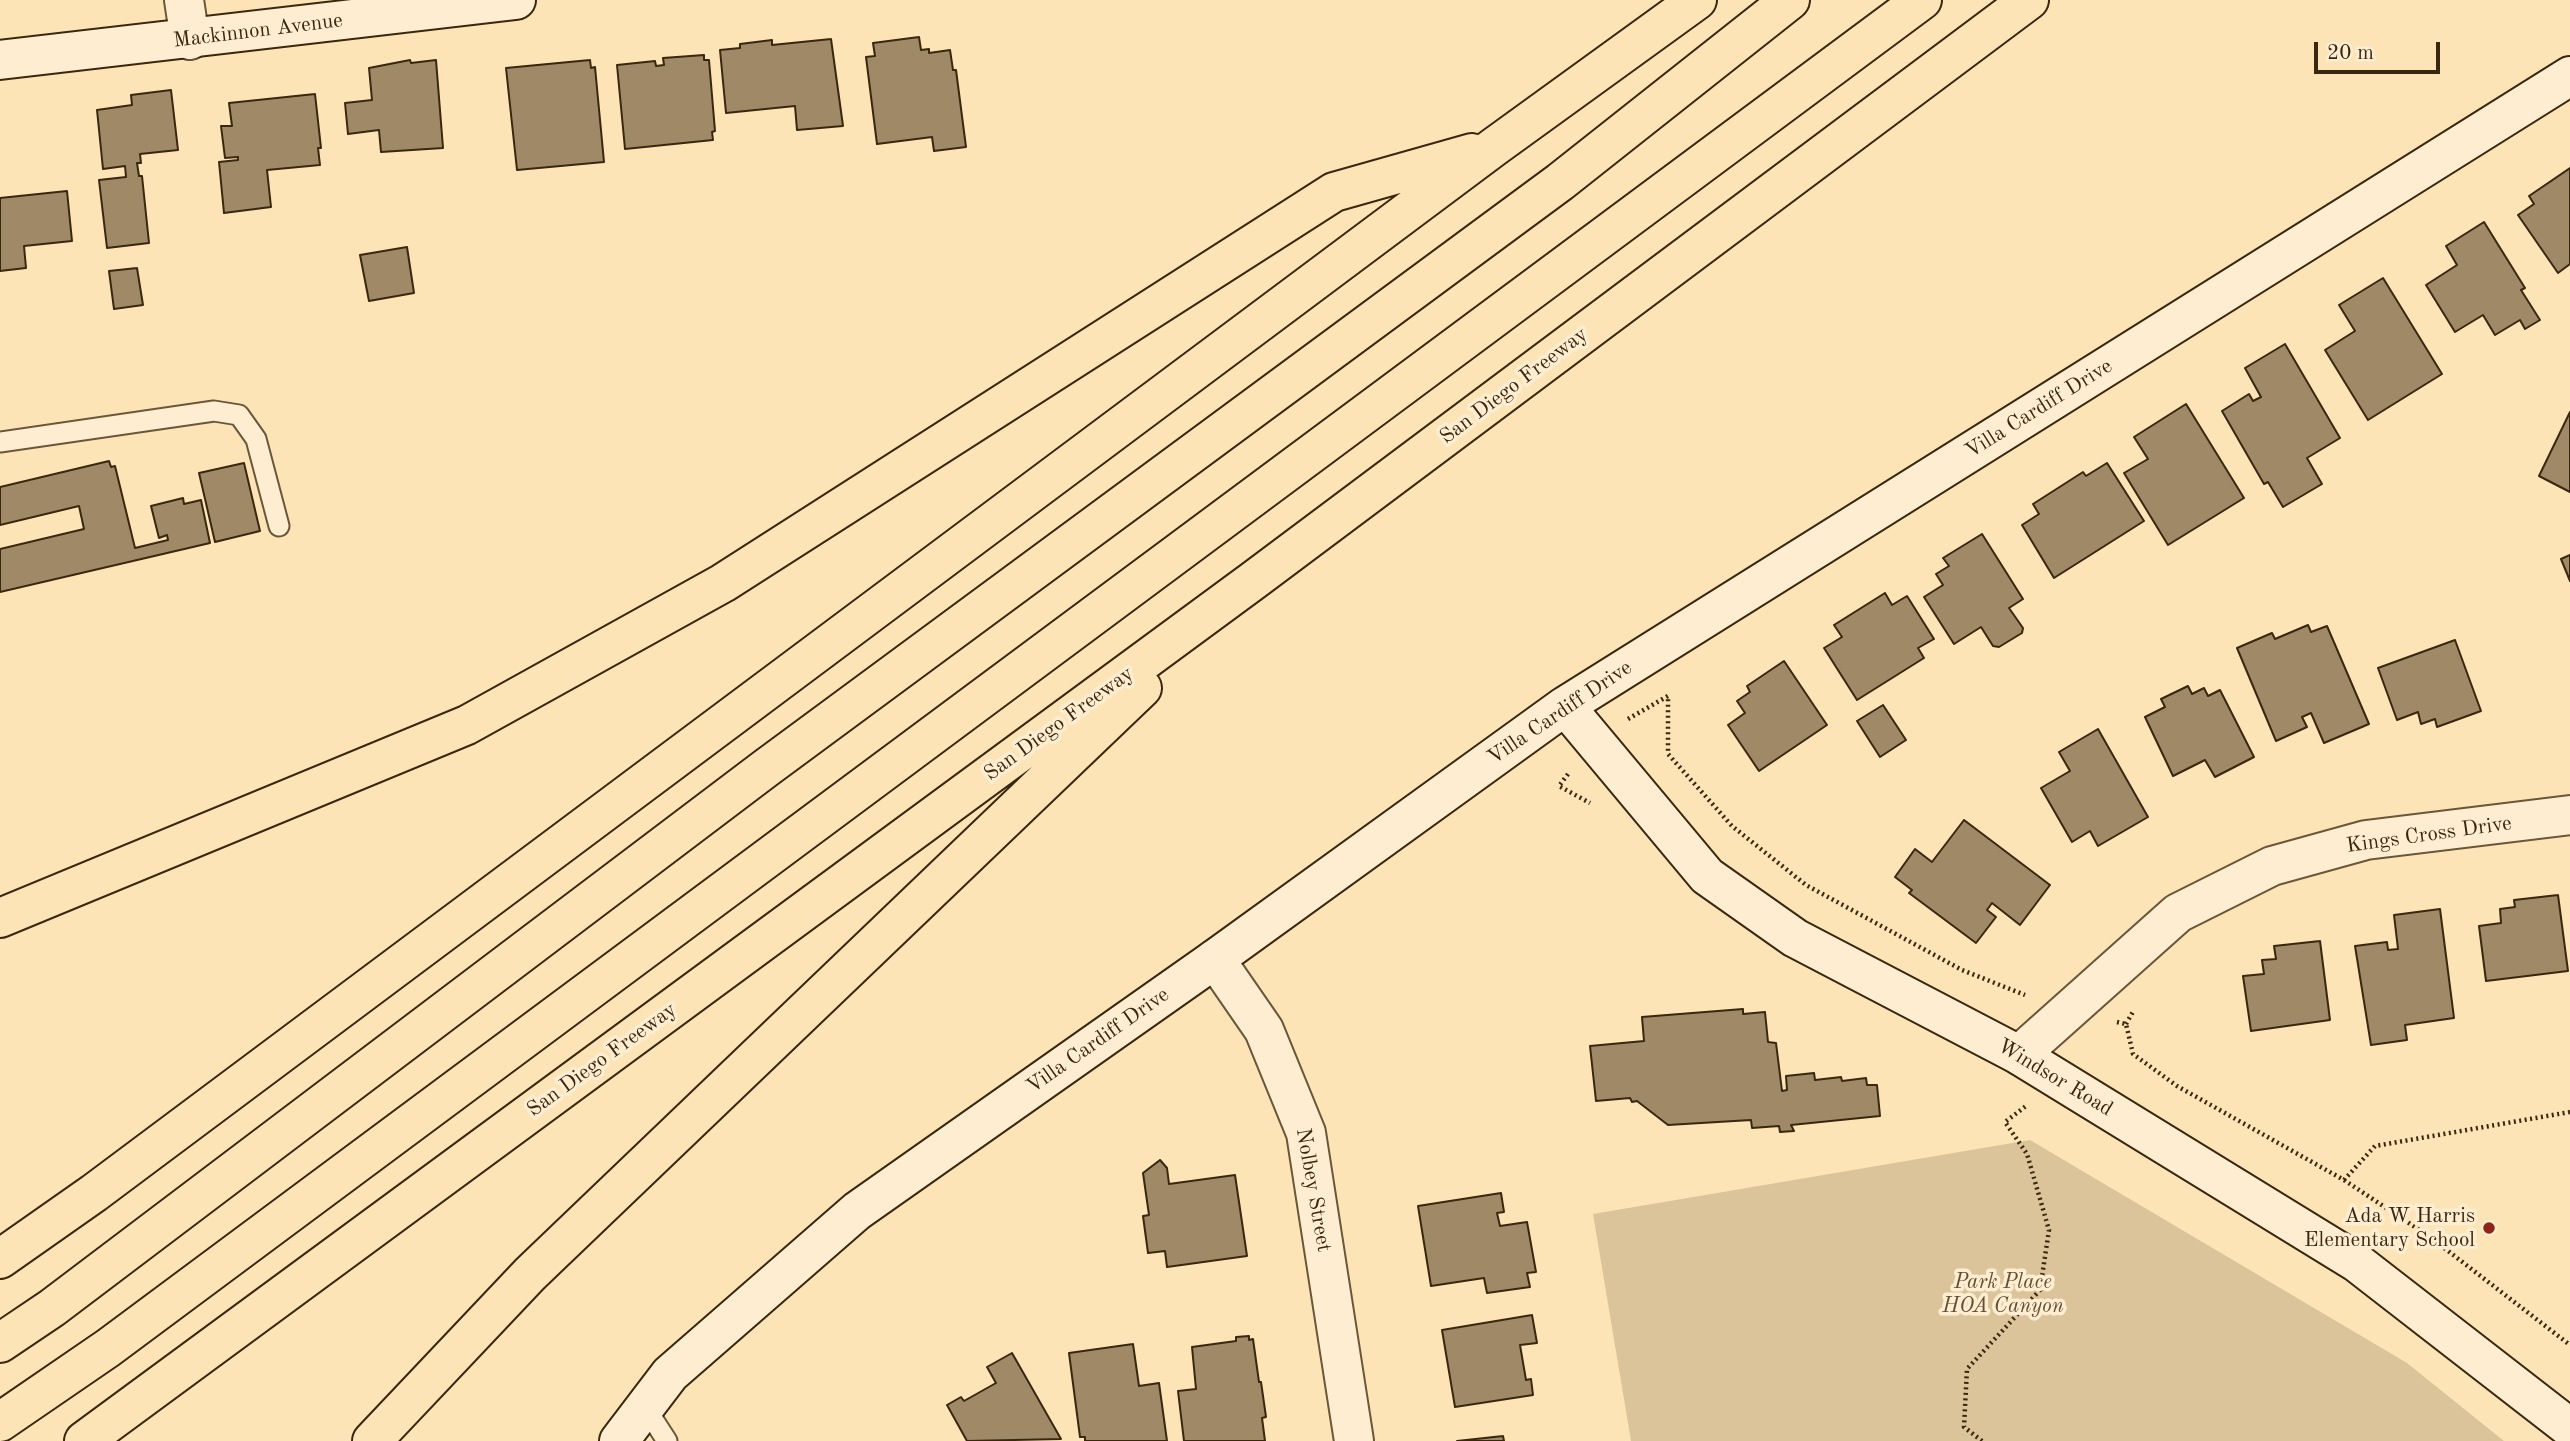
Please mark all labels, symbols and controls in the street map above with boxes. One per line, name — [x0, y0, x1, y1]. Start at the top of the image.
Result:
street label: Mackinnon Avenue — [172, 8, 344, 54]
scale bar — [2318, 28, 2444, 72]
text: 20 m — [2327, 43, 2374, 64]
street label: San Diego Freeway — [1435, 322, 1593, 450]
street label: Villa Cardiff Drive — [1961, 354, 2117, 464]
street label: Villa Cardiff Drive — [1483, 655, 1637, 771]
street label: San Diego Freeway — [979, 661, 1139, 787]
street label: Kings Cross Drive — [2345, 811, 2513, 859]
street label: Villa Cardiff Drive — [1022, 982, 1174, 1100]
street label: San Diego Freeway — [522, 997, 682, 1123]
street label: Windsor Road — [1993, 1034, 2117, 1122]
street label: Nolbey Street — [1290, 1126, 1336, 1254]
place label: Ada W Harris Elementary School — [2304, 1203, 2475, 1253]
marker: Ada W Harris Elementary School — [2481, 1220, 2497, 1236]
park label: Park Place HOA Canyon — [1942, 1269, 2064, 1319]

